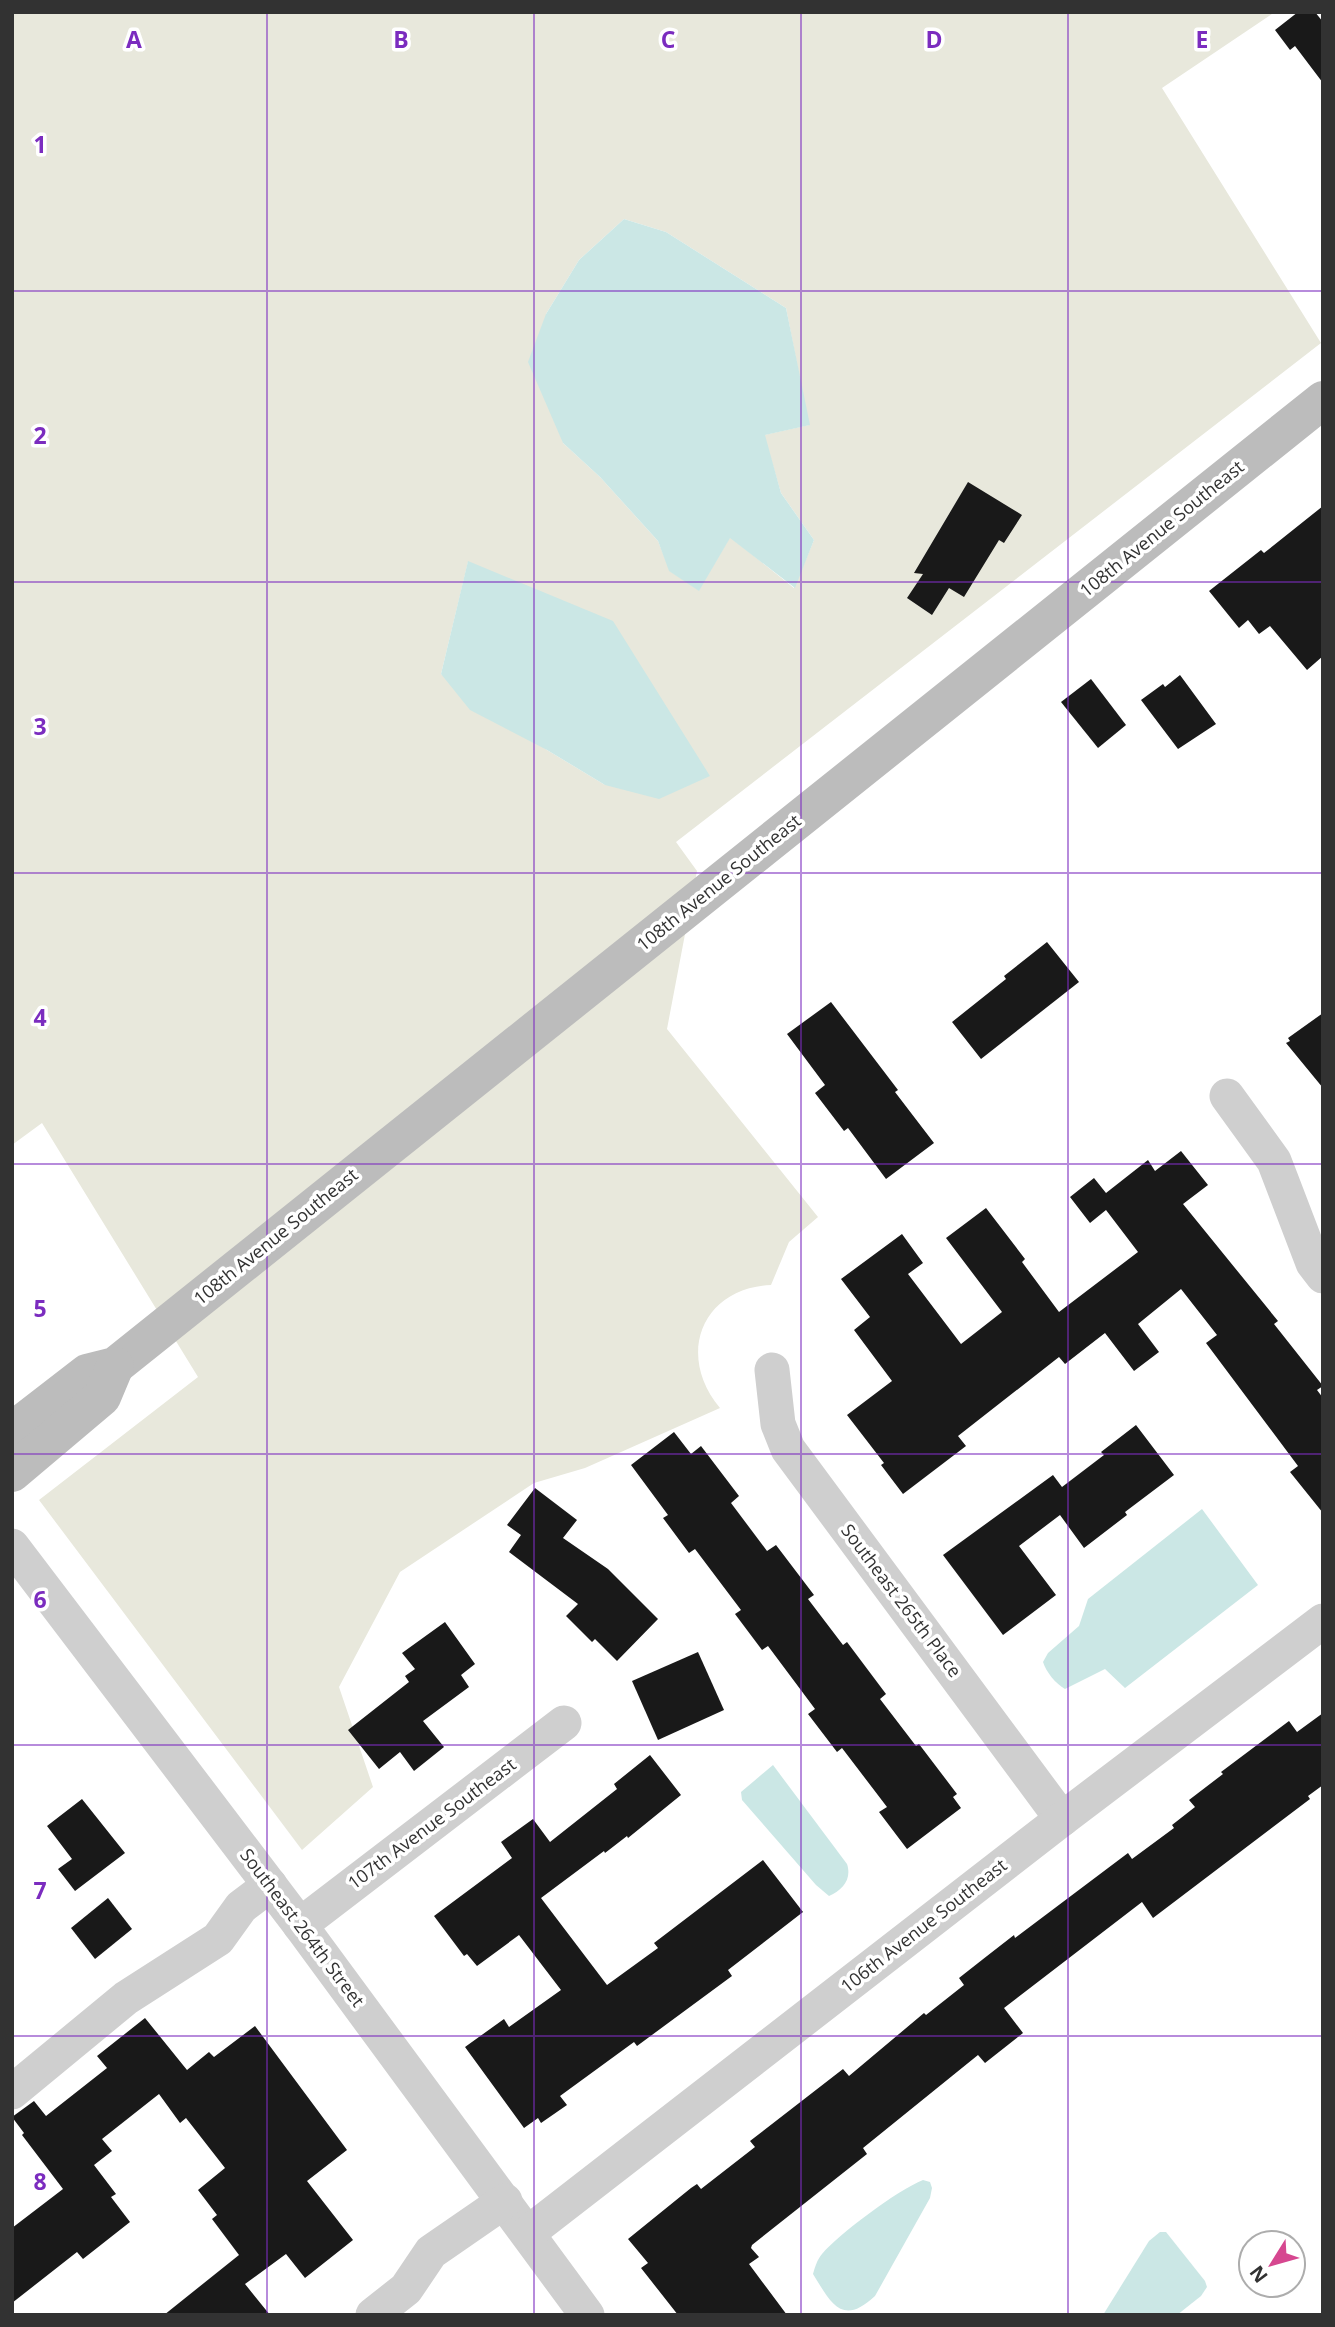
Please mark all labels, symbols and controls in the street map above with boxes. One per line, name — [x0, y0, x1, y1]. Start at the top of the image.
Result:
text: A — [126, 23, 142, 55]
text: B — [393, 23, 409, 55]
text: C — [661, 23, 675, 55]
text: D — [925, 23, 943, 55]
text: E — [1196, 23, 1208, 55]
text: 1 — [33, 128, 47, 160]
text: 2 — [33, 419, 47, 451]
street label: 108th Avenue Southeast — [1074, 454, 1248, 602]
text: 3 — [33, 710, 47, 742]
street label: 108th Avenue Southeast — [631, 808, 805, 956]
text: 4 — [33, 1001, 47, 1033]
street label: 108th Avenue Southeast — [188, 1162, 362, 1310]
text: 5 — [33, 1292, 47, 1324]
street label: Southeast 265th Place — [836, 1519, 967, 1682]
text: 6 — [33, 1583, 47, 1615]
street label: 107th Avenue Southeast — [342, 1752, 520, 1894]
street label: Southeast 264th Street — [235, 1843, 370, 2011]
street label: 106th Avenue Southeast — [835, 1853, 1011, 1998]
text: 7 — [33, 1874, 47, 1906]
text: 8 — [33, 2165, 47, 2197]
north arrow — [1237, 2229, 1307, 2299]
text: N — [1243, 2260, 1273, 2288]

